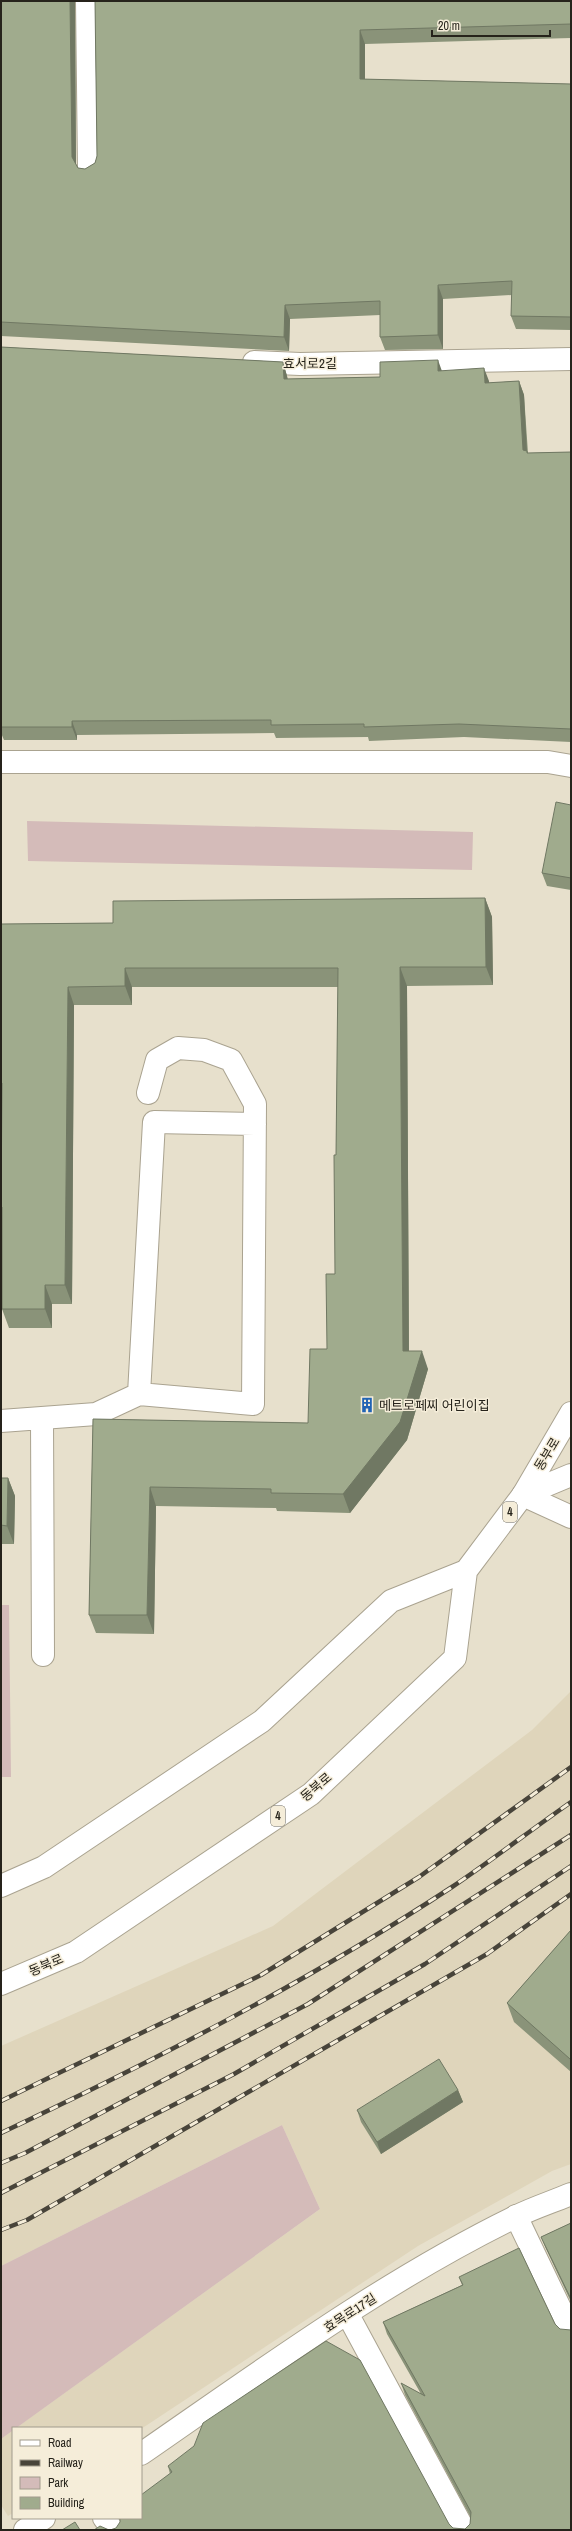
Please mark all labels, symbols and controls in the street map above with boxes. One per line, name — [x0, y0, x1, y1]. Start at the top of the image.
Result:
scale bar — [432, 12, 550, 38]
text: 20 m — [438, 18, 460, 34]
street label: 효서로2길 — [283, 355, 337, 372]
building icon: 메트로페찌 어린이집 — [358, 1396, 376, 1414]
place label: 메트로페찌 어린이집 — [379, 1397, 490, 1414]
street label: 동부로 — [530, 1434, 564, 1474]
road number: 4 — [503, 1502, 517, 1522]
street label: 동북로 — [297, 1769, 335, 1805]
road number: 4 — [271, 1806, 285, 1826]
street label: 동북로 — [26, 1950, 66, 1980]
street label: 효목로17길 — [320, 2290, 380, 2336]
legend — [12, 2427, 142, 2519]
text: Road — [48, 2435, 72, 2451]
text: Railway — [48, 2455, 83, 2471]
text: Park — [48, 2475, 68, 2491]
text: Building — [48, 2495, 85, 2511]

